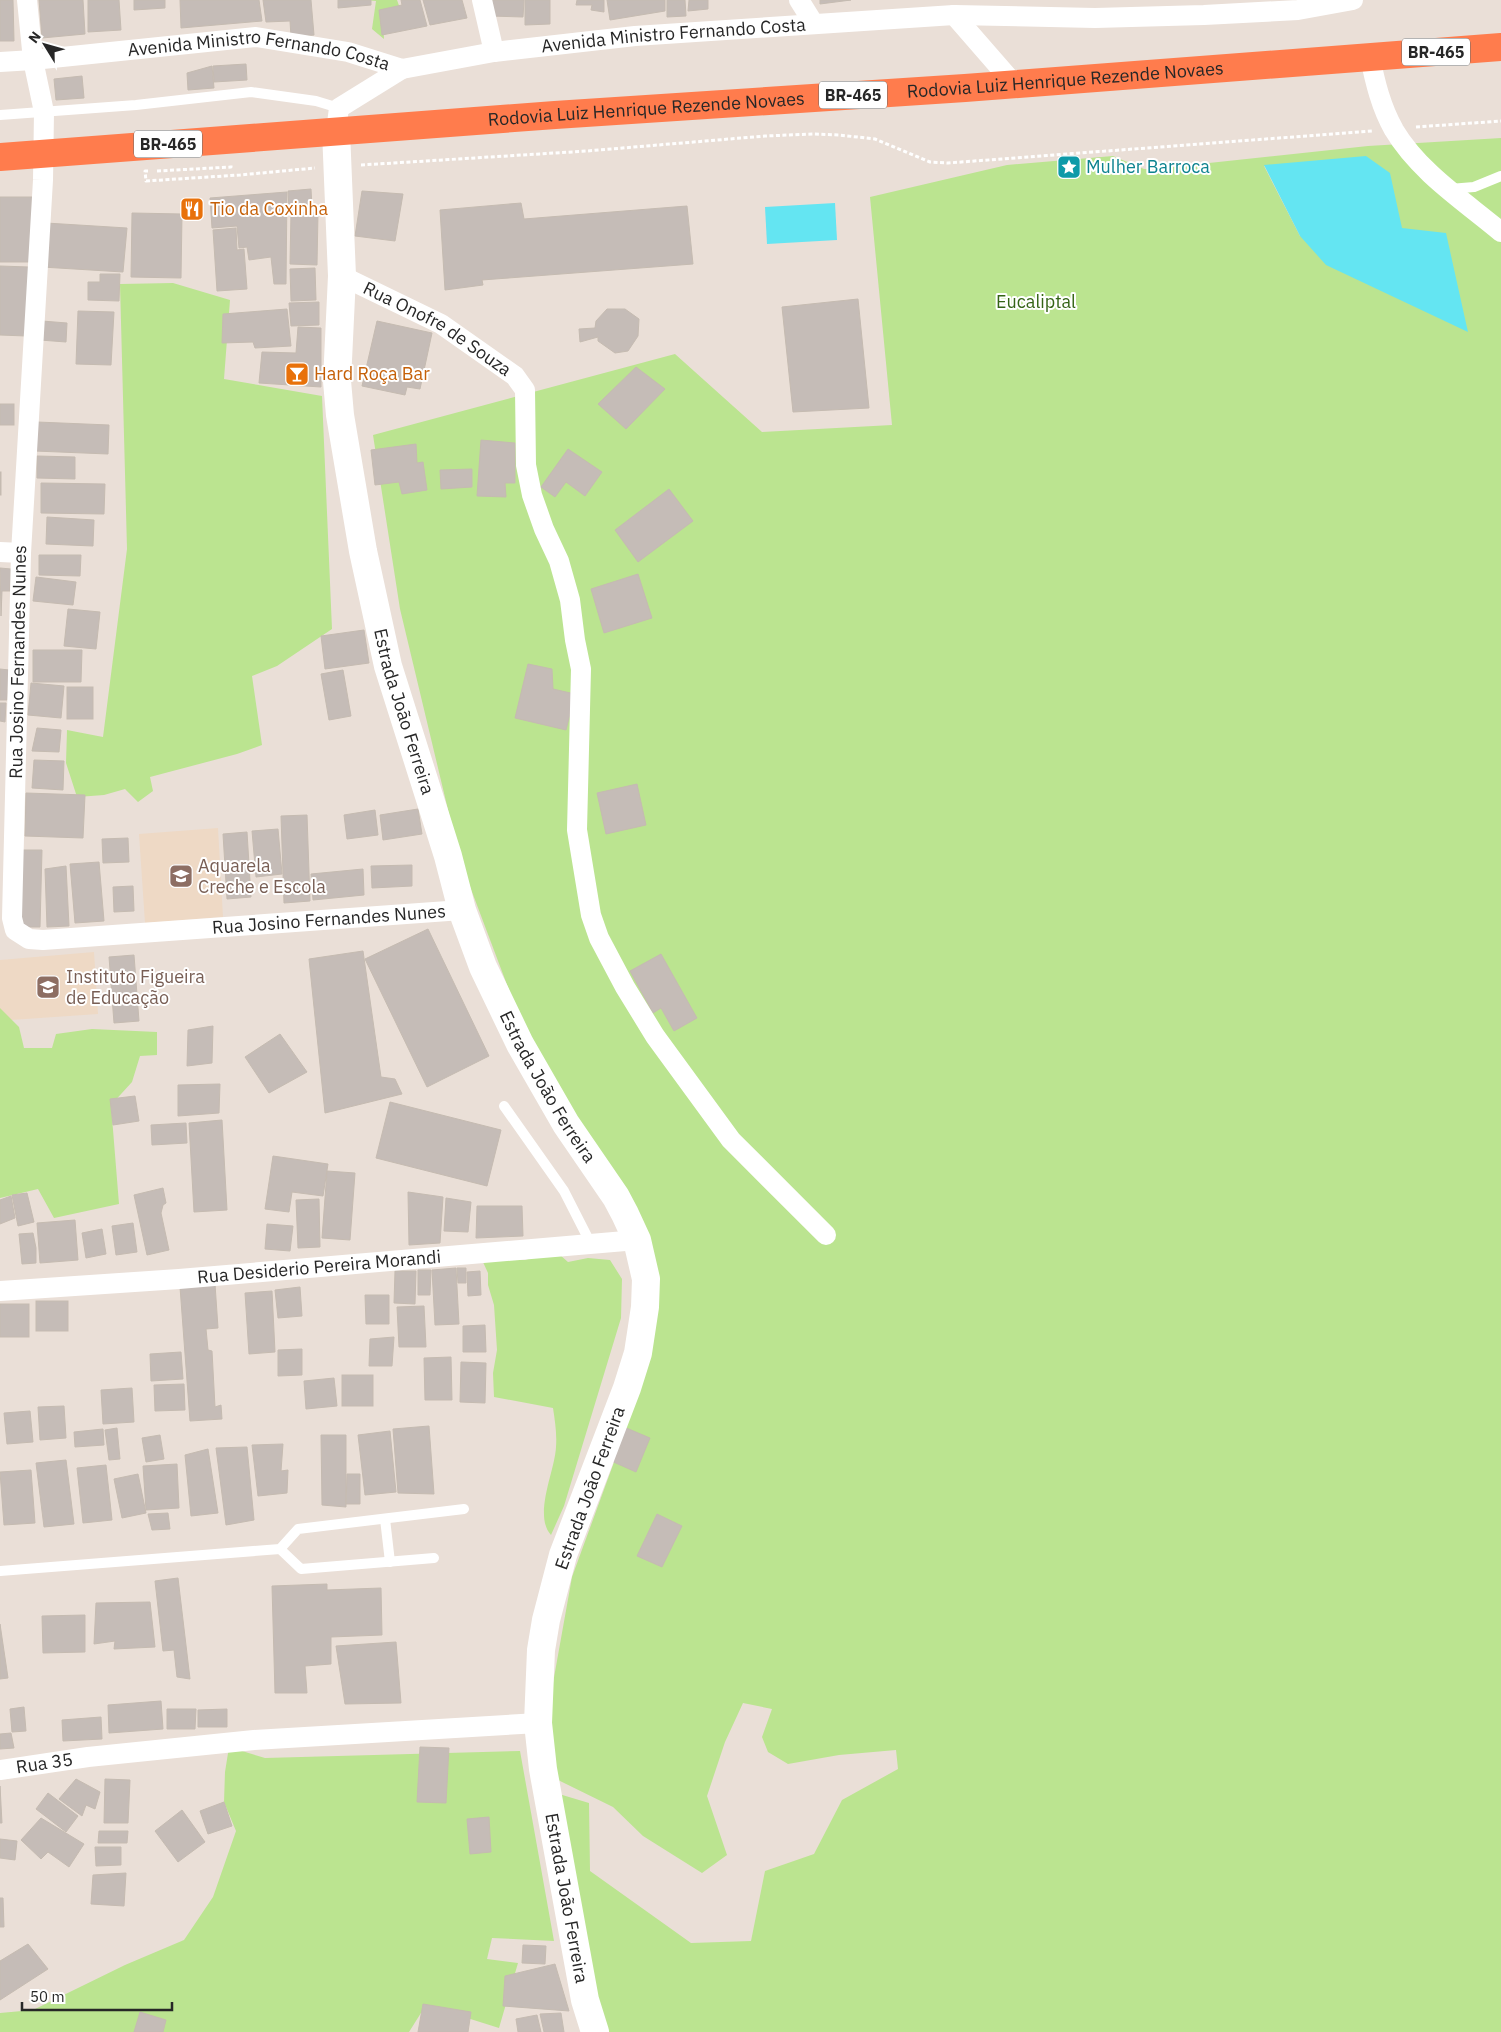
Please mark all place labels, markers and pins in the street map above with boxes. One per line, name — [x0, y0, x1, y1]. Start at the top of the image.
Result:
place icon: Mulher Barroca — [1056, 154, 1082, 180]
place label: Mulher Barroca — [1086, 155, 1210, 178]
restaurant icon: Tio da Coxinha — [179, 196, 205, 222]
place label: Tio da Coxinha — [210, 197, 329, 220]
bar icon: Hard Roça Bar — [284, 361, 310, 387]
place label: Hard Roça Bar — [314, 362, 430, 385]
place label: Aquarela Creche e Escola — [198, 854, 326, 898]
school or university icon: Aquarela Creche e Escola — [168, 863, 194, 889]
place label: Instituto Figueira de Educação — [66, 965, 205, 1009]
school or university icon: Instituto Figueira de Educação — [35, 974, 61, 1000]

